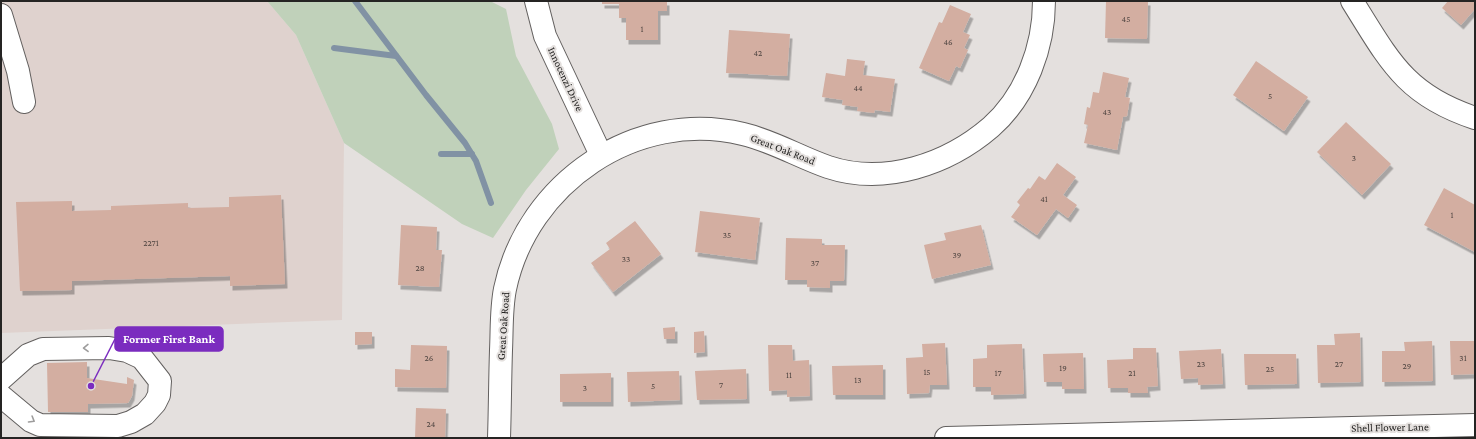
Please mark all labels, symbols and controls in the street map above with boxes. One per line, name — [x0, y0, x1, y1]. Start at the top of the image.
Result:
house number: 45 — [1122, 14, 1130, 24]
house number: 1 — [641, 24, 644, 34]
house number: 46 — [943, 37, 953, 47]
street label: Innocenzi Drive — [546, 45, 586, 113]
house number: 42 — [754, 48, 762, 58]
house number: 44 — [853, 83, 863, 93]
house number: 5 — [1268, 91, 1272, 101]
house number: 43 — [1103, 107, 1111, 117]
street label: Great Oak Road — [749, 131, 817, 167]
house number: 3 — [1352, 153, 1356, 163]
house number: 41 — [1040, 194, 1048, 204]
house number: 1 — [1451, 210, 1454, 220]
house number: 35 — [723, 230, 731, 240]
house number: 2271 — [143, 238, 159, 248]
house number: 39 — [953, 250, 962, 260]
house number: 33 — [622, 254, 630, 264]
house number: 37 — [811, 258, 819, 268]
house number: 28 — [415, 263, 425, 273]
street label: Great Oak Road — [495, 291, 511, 361]
callout: Former First Bank — [115, 327, 223, 351]
text: Former First Bank — [123, 332, 215, 346]
one-way arrow — [83, 344, 89, 352]
house number: 26 — [425, 353, 434, 363]
house number: 31 — [1459, 353, 1467, 363]
house number: 23 — [1197, 359, 1205, 369]
house number: 27 — [1335, 359, 1343, 369]
house number: 29 — [1403, 361, 1412, 371]
house number: 19 — [1059, 363, 1067, 373]
house number: 25 — [1266, 364, 1274, 374]
house number: 15 — [923, 367, 931, 377]
house number: 17 — [994, 368, 1002, 378]
house number: 21 — [1128, 368, 1136, 378]
house number: 11 — [786, 370, 792, 380]
house number: 13 — [854, 375, 862, 385]
house number: 7 — [719, 380, 723, 390]
house number: 5 — [651, 381, 655, 391]
house number: 3 — [583, 383, 587, 393]
one-way arrow — [28, 416, 35, 423]
house number: 24 — [427, 419, 436, 429]
street label: Shell Flower Lane — [1351, 420, 1429, 434]

